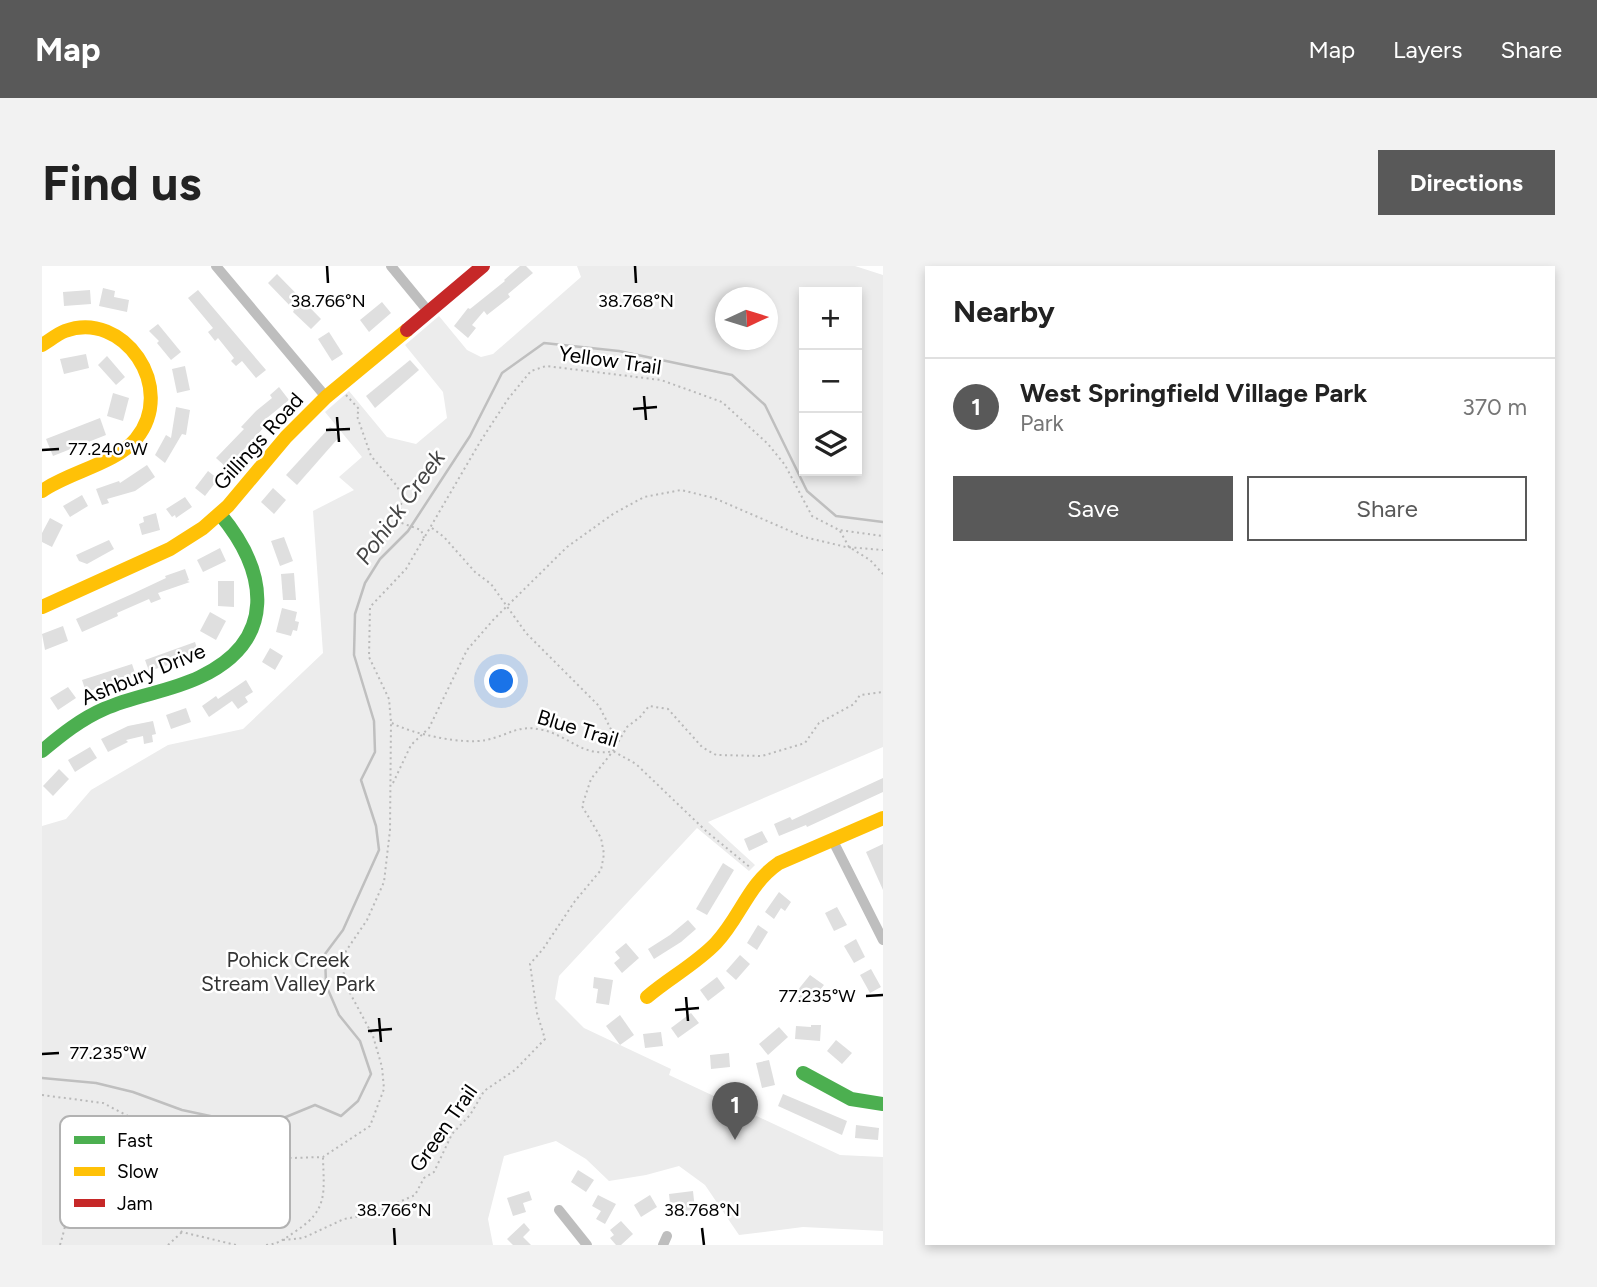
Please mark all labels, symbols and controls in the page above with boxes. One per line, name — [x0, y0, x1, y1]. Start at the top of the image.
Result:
text: Map — [35, 30, 101, 69]
text: Map — [1308, 35, 1355, 64]
text: Layers — [1393, 35, 1462, 64]
text: Share — [1500, 35, 1562, 64]
button: Directions — [1378, 150, 1555, 215]
text: Find us — [42, 153, 201, 212]
north arrow — [715, 287, 778, 350]
map controls — [799, 287, 862, 476]
button: + — [799, 287, 862, 350]
text: 38.766°N — [290, 290, 366, 312]
text: 38.768°N — [598, 290, 674, 312]
text: Nearby — [953, 293, 1055, 330]
street label: Yellow Trail — [557, 340, 663, 380]
button: − — [799, 350, 862, 413]
text: West Springfield Village Park — [1020, 377, 1367, 409]
street label: Gillings Road — [208, 387, 308, 495]
text: 1 — [971, 393, 981, 421]
text: 370 m — [1462, 393, 1527, 421]
text: Park — [1020, 409, 1064, 437]
button: layers — [799, 413, 862, 476]
text: 77.240°W — [68, 438, 149, 460]
water label: Pohick Creek — [349, 444, 451, 570]
button: Save — [953, 476, 1233, 541]
button: Share — [1247, 476, 1527, 541]
street label: Ashbury Drive — [77, 638, 209, 710]
your location — [484, 664, 518, 698]
street label: Blue Trail — [534, 704, 622, 752]
park label: Pohick Creek Stream Valley Park — [201, 947, 376, 996]
text: 77.235°W — [778, 985, 856, 1007]
text: 77.235°W — [69, 1042, 147, 1064]
street label: Green Trail — [404, 1080, 482, 1176]
pin: 1 — [712, 1082, 758, 1140]
legend — [60, 1116, 290, 1228]
text: Fast — [117, 1129, 153, 1152]
text: Slow — [117, 1160, 159, 1183]
text: Jam — [117, 1192, 153, 1215]
text: 38.766°N — [356, 1199, 432, 1221]
text: 38.768°N — [664, 1199, 740, 1221]

